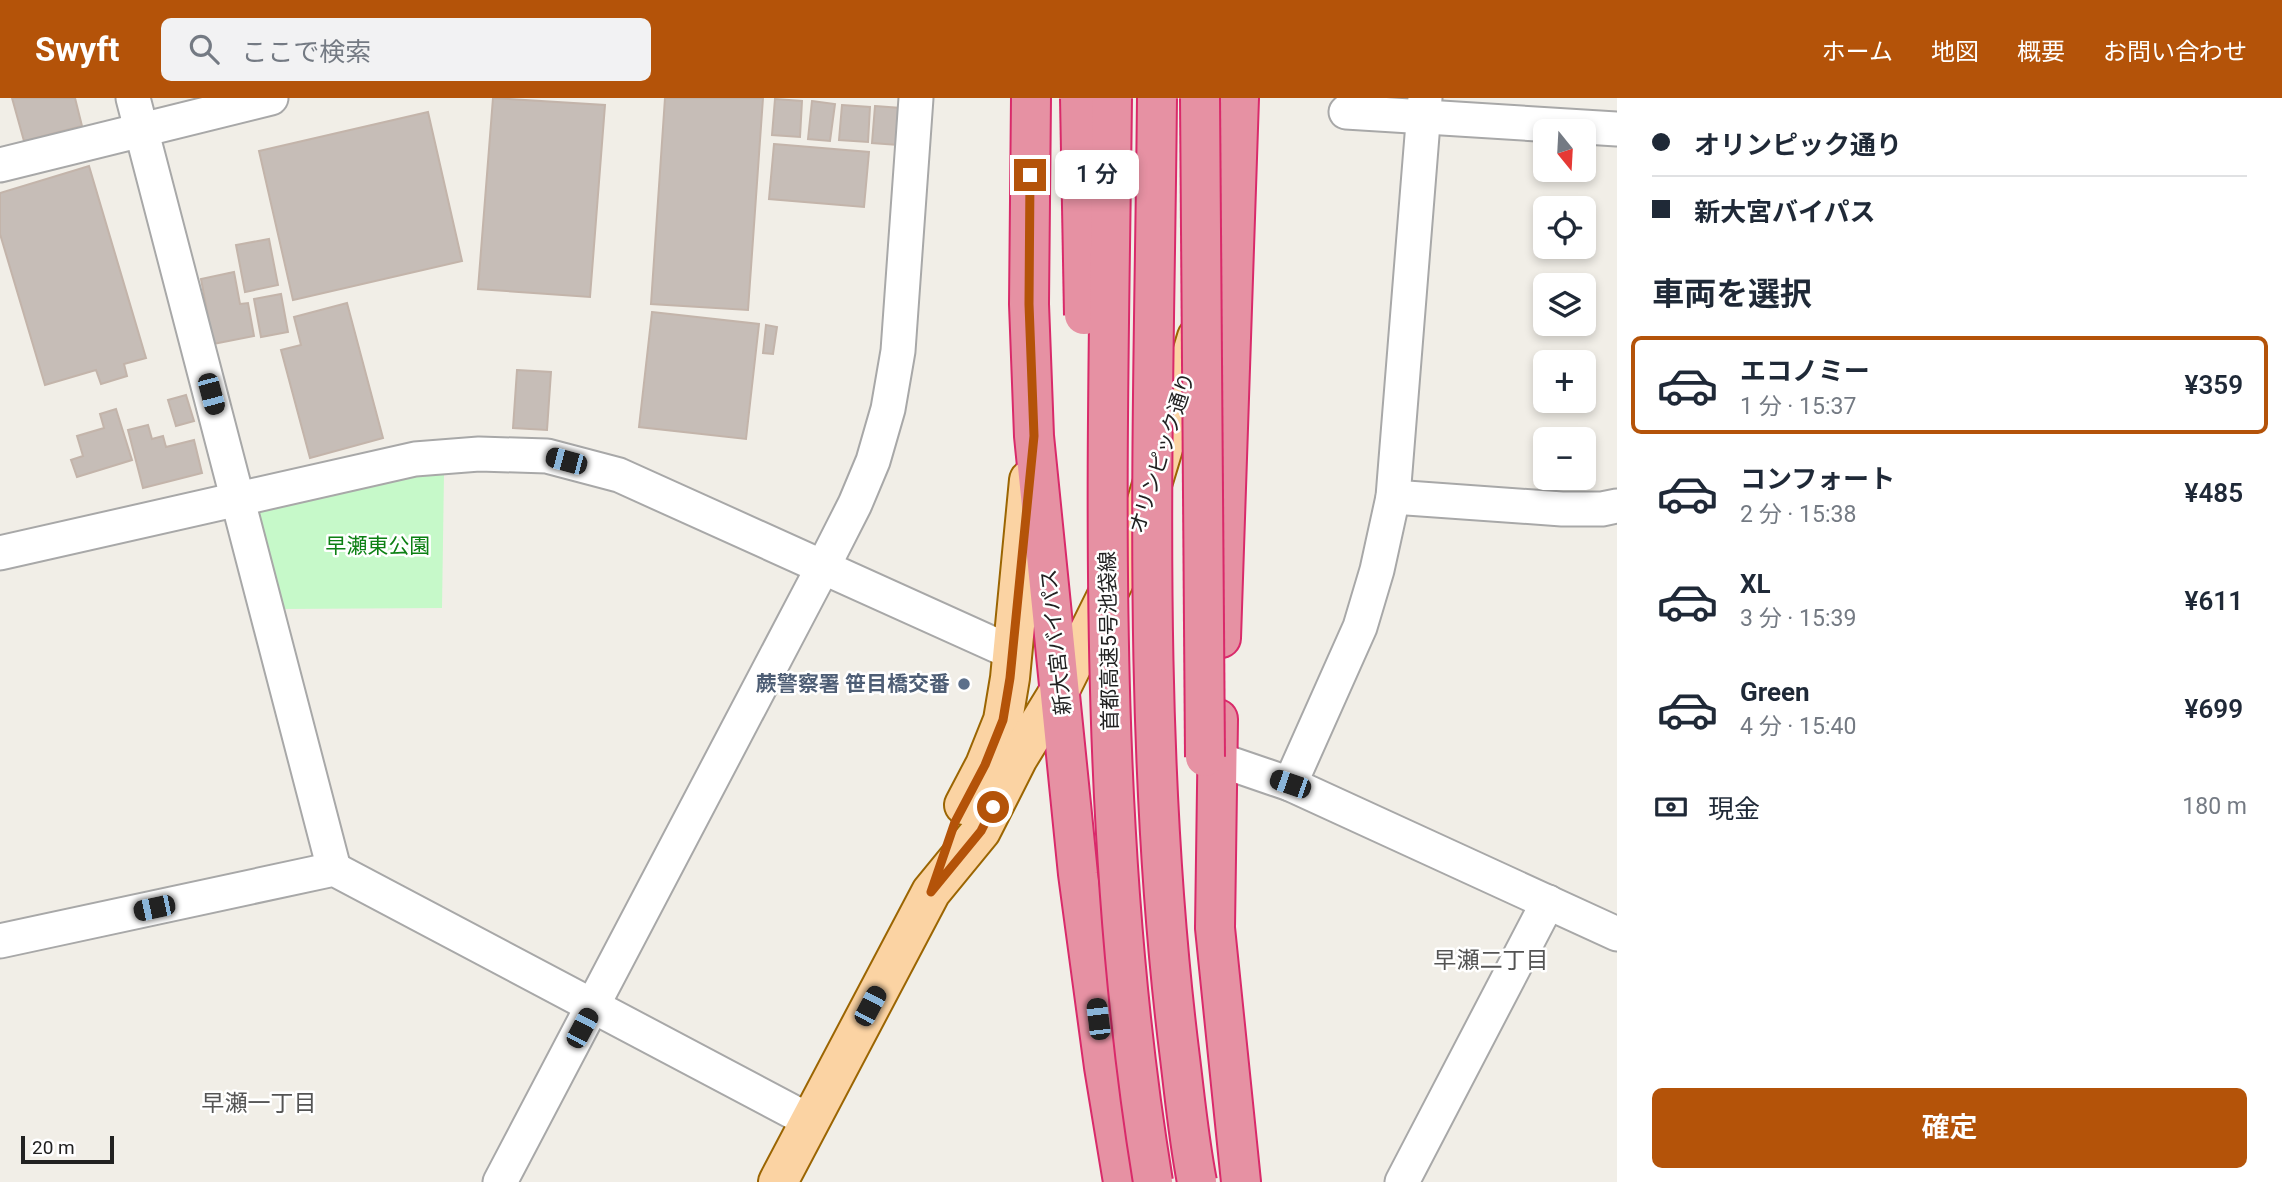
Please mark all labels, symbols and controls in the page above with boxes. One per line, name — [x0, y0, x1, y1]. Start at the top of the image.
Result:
search box — [161, 18, 651, 81]
text: Swyft — [35, 30, 119, 69]
icon: search — [185, 30, 223, 68]
text: ここで検索 — [241, 37, 371, 67]
text: ホーム — [1822, 38, 1893, 66]
text: 地図 — [1931, 38, 1979, 66]
text: 概要 — [2017, 38, 2065, 66]
text: お問い合わせ — [2103, 38, 2247, 66]
north arrow — [1533, 119, 1596, 182]
map controls — [1533, 119, 1596, 490]
text: オリンピック通り — [1694, 130, 1902, 160]
callout: 1 分 — [1054, 150, 1138, 200]
route end — [1014, 159, 1046, 191]
text: 1 分 — [1076, 161, 1118, 188]
button: locate — [1533, 196, 1596, 259]
text: 新大宮バイパス — [1694, 197, 1875, 227]
button: layers — [1533, 273, 1596, 336]
text: 車両を選択 — [1652, 275, 1812, 313]
button: + — [1533, 350, 1596, 413]
icon: car — [1656, 354, 1719, 417]
text: エコノミー — [1740, 356, 1870, 386]
street label: オリンピック通り — [1125, 369, 1199, 537]
text: ¥359 — [2185, 370, 2243, 400]
car — [196, 371, 227, 417]
text: 1 分 · 15:37 — [1740, 393, 1856, 420]
button: − — [1533, 427, 1596, 490]
car — [543, 445, 590, 477]
icon: car — [1656, 462, 1719, 525]
text: コンフォート — [1740, 464, 1895, 494]
text: ¥485 — [2185, 478, 2243, 508]
text: 2 分 · 15:38 — [1740, 501, 1856, 528]
park label: 早瀬東公園 — [326, 534, 431, 558]
street label: 首都高速5号池袋線 — [1095, 551, 1123, 731]
street label: 新大宮バイパス — [1036, 568, 1076, 716]
text: XL — [1740, 569, 1771, 599]
icon: car — [1656, 570, 1719, 633]
text: ¥611 — [2185, 586, 2243, 616]
text: 3 分 · 15:39 — [1740, 605, 1856, 632]
place label: 蕨警察署 笹目橋交番 — [756, 672, 950, 696]
marker: 蕨警察署 笹目橋交番 — [956, 676, 972, 692]
text: Green — [1740, 677, 1810, 707]
icon: car — [1656, 678, 1719, 741]
text: ¥699 — [2185, 694, 2243, 724]
text: 4 分 · 15:40 — [1740, 713, 1856, 740]
car — [1267, 767, 1314, 801]
icon: cash — [1652, 788, 1690, 826]
route start — [977, 791, 1009, 823]
text: 180 m — [2182, 793, 2247, 820]
text: 現金 — [1708, 794, 1760, 824]
car — [132, 893, 177, 923]
district label: 早瀬二丁目 — [1434, 947, 1549, 974]
car — [851, 983, 890, 1029]
car — [1086, 997, 1111, 1041]
car — [563, 1005, 602, 1051]
button: 確定 — [1652, 1088, 2247, 1168]
district label: 早瀬一丁目 — [202, 1090, 317, 1117]
scale bar — [21, 1133, 114, 1165]
text: 20 m — [32, 1136, 75, 1159]

